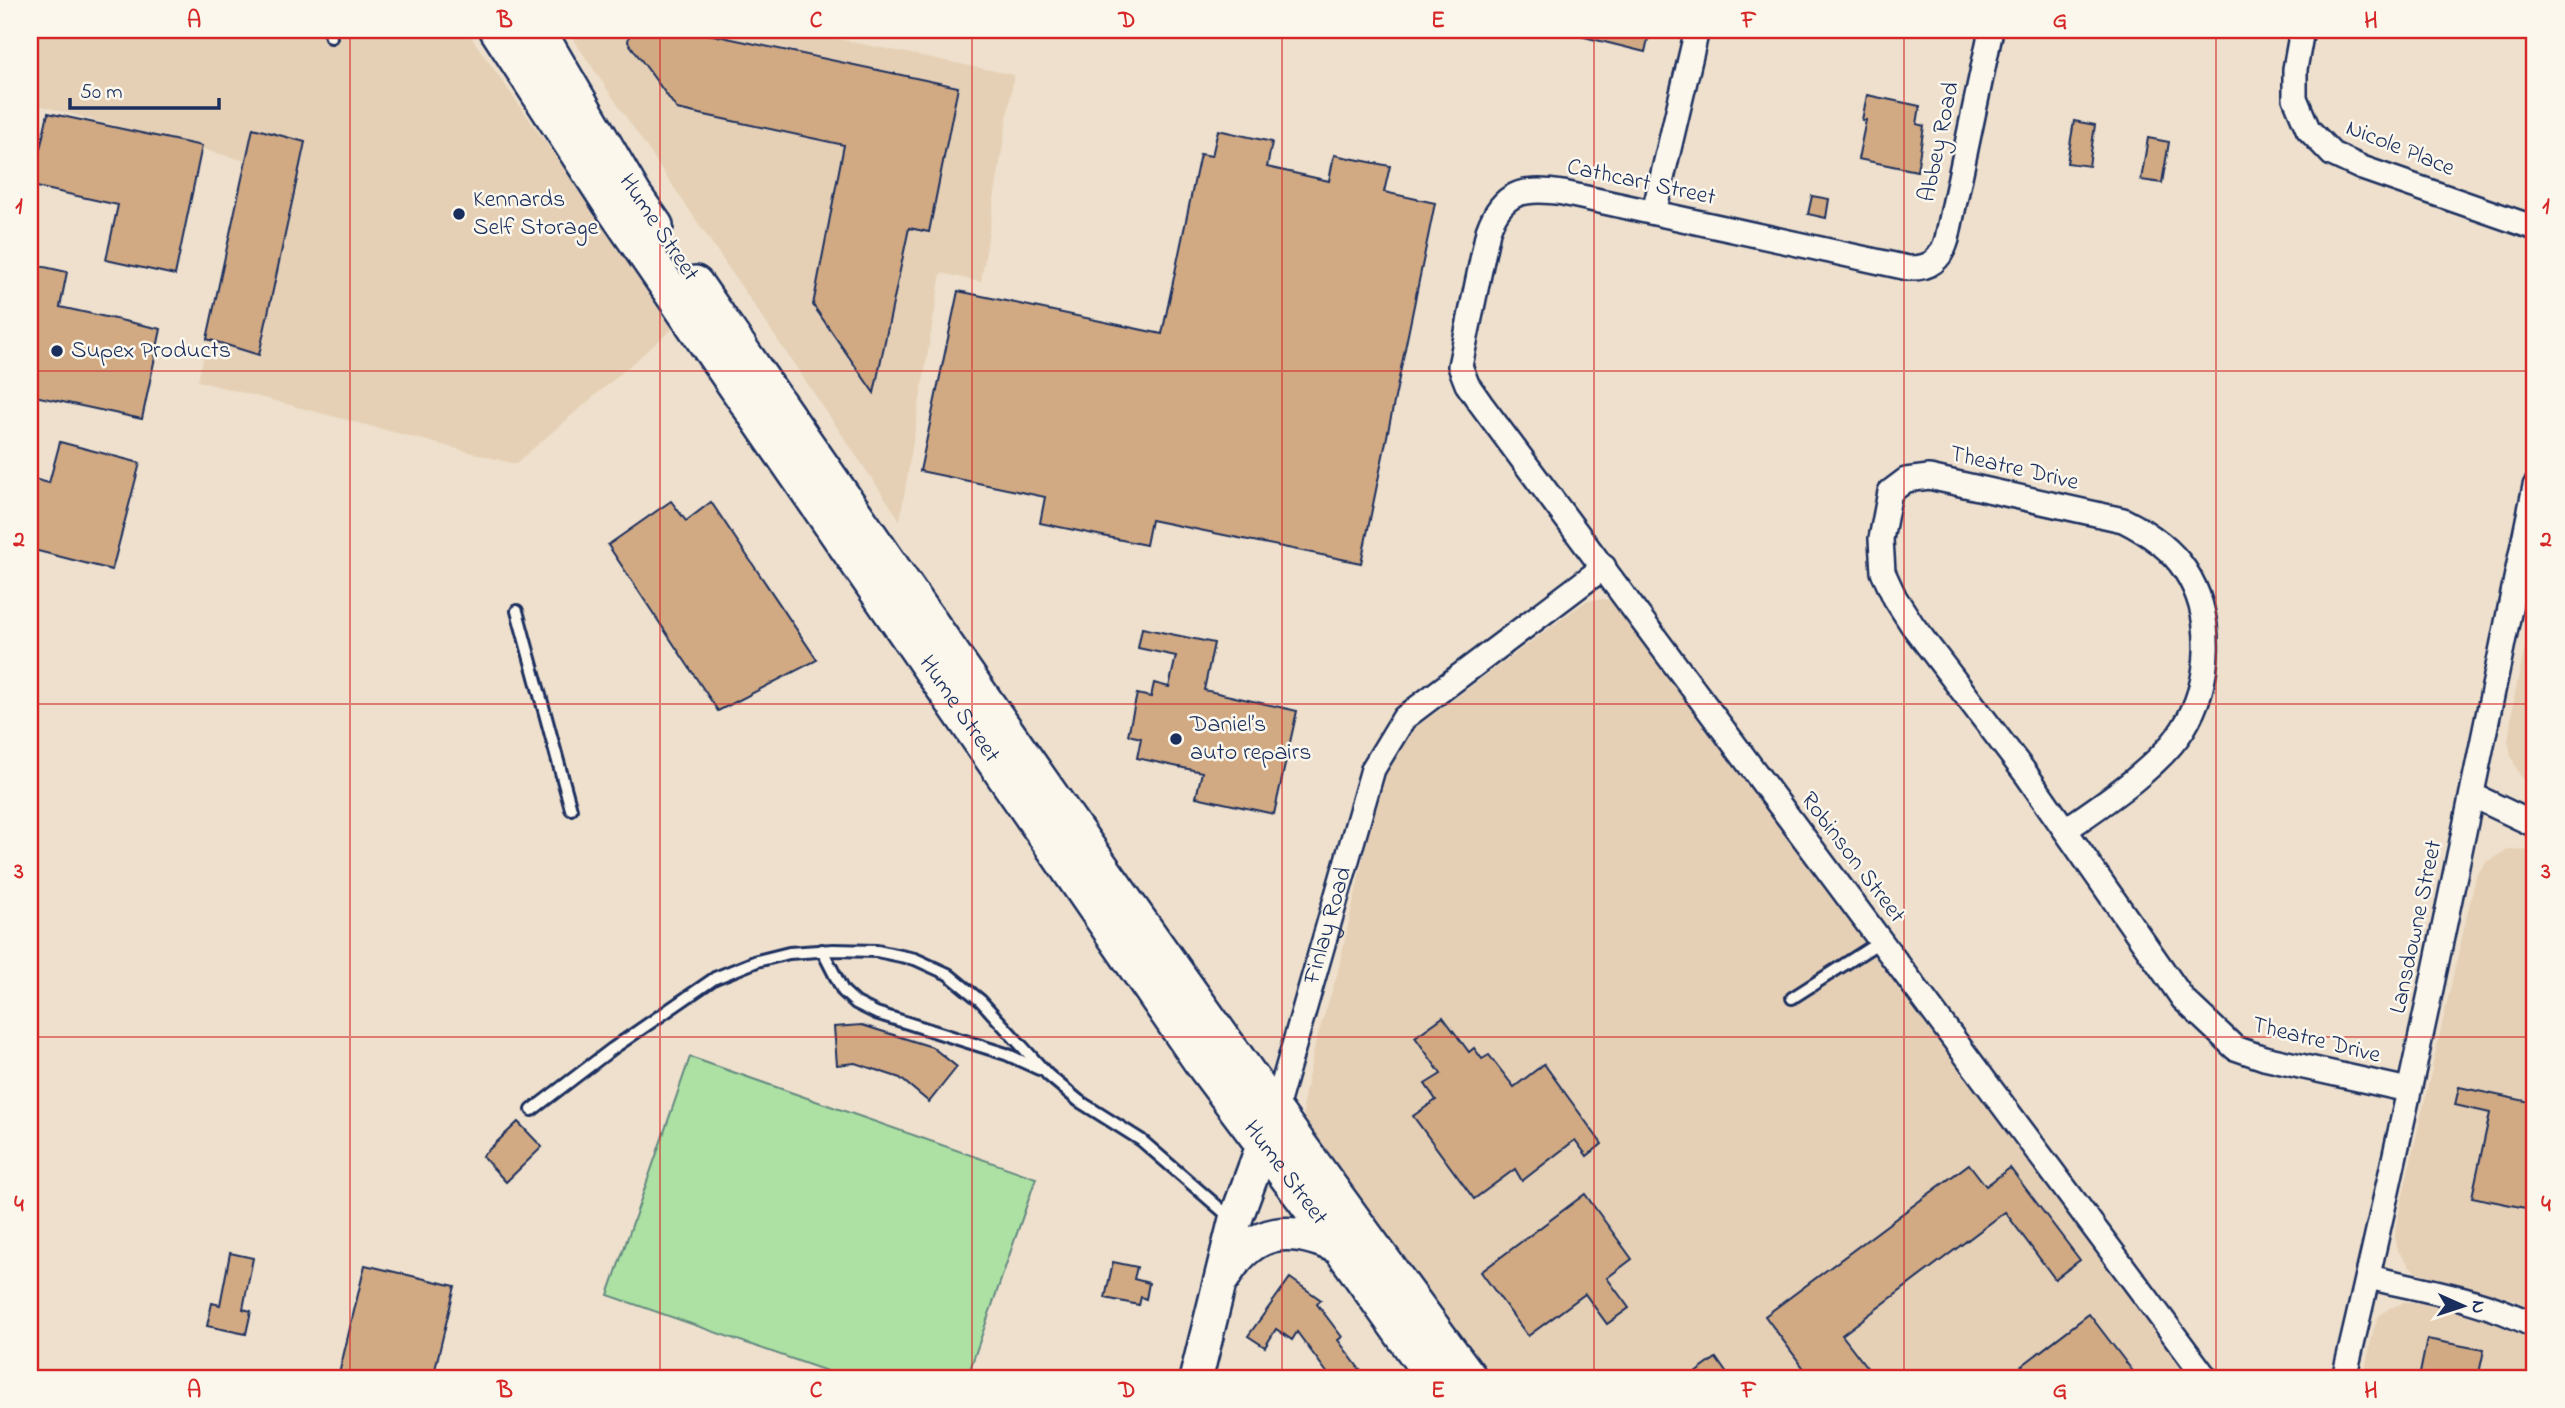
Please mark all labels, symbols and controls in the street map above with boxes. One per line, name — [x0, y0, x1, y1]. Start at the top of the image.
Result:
text: A — [187, 5, 201, 38]
text: B — [496, 5, 513, 38]
text: C — [810, 5, 823, 38]
text: D — [1118, 5, 1135, 38]
text: E — [1431, 5, 1445, 38]
text: F — [1741, 5, 1757, 38]
text: G — [2053, 5, 2067, 38]
text: H — [2364, 5, 2378, 38]
scale bar — [70, 66, 219, 110]
text: 50 m — [80, 78, 123, 108]
street label: Abbey Road — [1910, 78, 1971, 205]
street label: Nicole Place — [2340, 111, 2460, 187]
street label: Cathcart Street — [1563, 150, 1719, 216]
street label: Hume Street — [609, 167, 707, 289]
place label: Kennards Self Storage — [473, 183, 598, 246]
text: 1 — [15, 191, 23, 224]
text: 1 — [2542, 191, 2550, 224]
marker: Kennards Self Storage — [451, 206, 467, 222]
place label: Supex Products — [71, 334, 231, 369]
marker: Supex Products — [49, 343, 65, 359]
street label: Theatre Drive — [1946, 437, 2082, 501]
text: 2 — [12, 524, 25, 557]
text: 2 — [2539, 524, 2552, 557]
street label: Hume Street — [909, 649, 1008, 770]
place label: Daniel’s auto repairs — [1189, 708, 1311, 771]
marker: Daniel’s auto repairs — [1168, 731, 1184, 747]
street label: Robinson Street — [1791, 785, 1913, 931]
street label: Lansdowne Street — [2382, 837, 2452, 1017]
text: 3 — [13, 856, 24, 889]
text: 3 — [2540, 856, 2551, 889]
street label: Finlay Road — [1295, 862, 1362, 989]
street label: Theatre Drive — [2248, 1008, 2384, 1074]
street label: Hume Street — [1234, 1113, 1336, 1233]
text: 4 — [14, 1189, 24, 1222]
text: 4 — [2541, 1189, 2551, 1222]
north arrow — [2428, 1272, 2498, 1342]
text: N — [2464, 1300, 2491, 1314]
text: A — [187, 1375, 201, 1408]
text: B — [496, 1375, 513, 1408]
text: C — [810, 1375, 823, 1408]
text: D — [1118, 1375, 1135, 1408]
text: E — [1431, 1375, 1445, 1408]
text: F — [1741, 1375, 1757, 1408]
text: G — [2053, 1375, 2067, 1408]
text: H — [2364, 1375, 2378, 1408]

